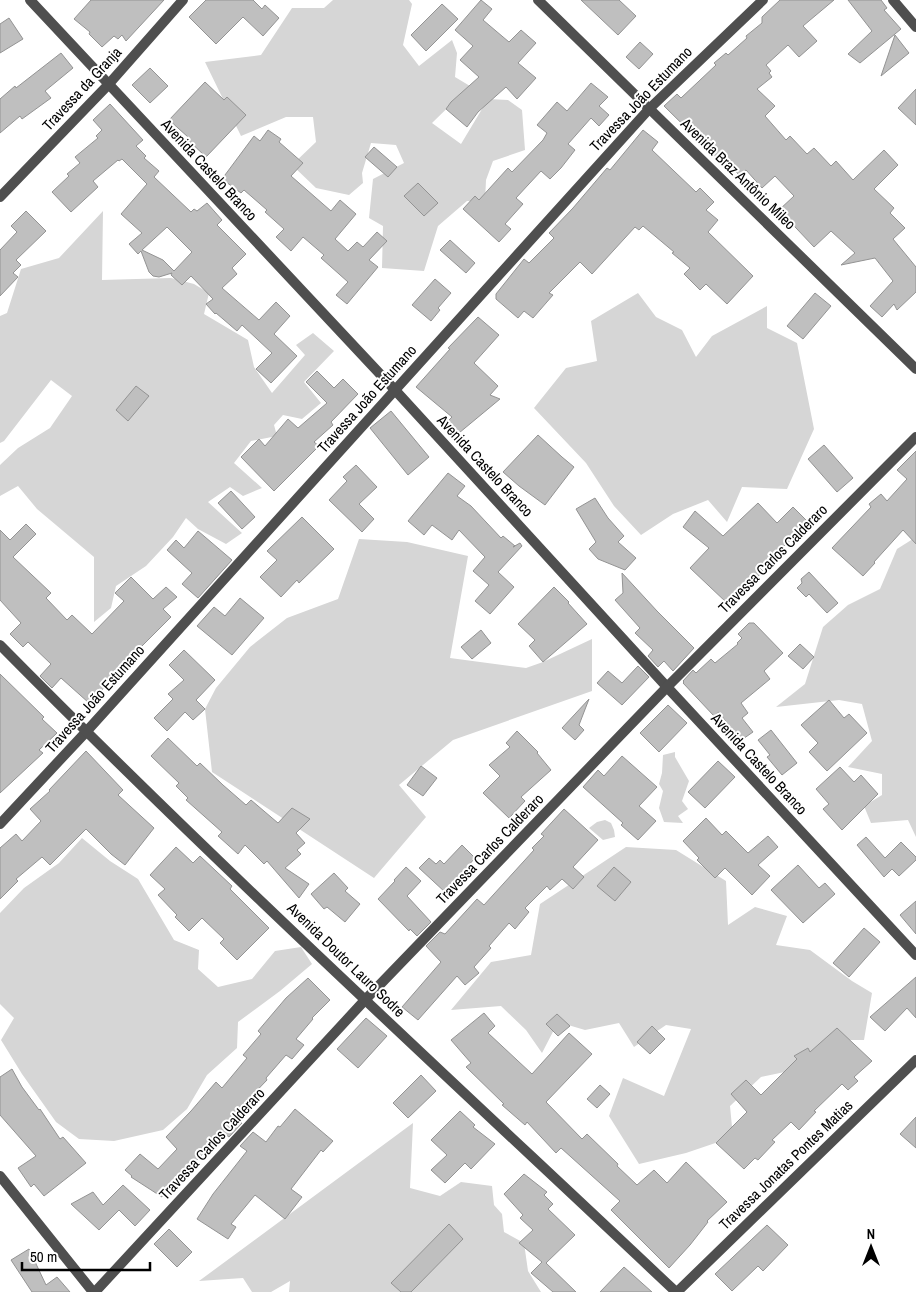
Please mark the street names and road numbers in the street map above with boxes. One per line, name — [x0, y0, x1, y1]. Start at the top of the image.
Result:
street label: Travessa João Estumano — [585, 41, 697, 156]
street label: Travessa da Granja — [37, 42, 126, 135]
street label: Avenida Castelo Branco — [156, 113, 262, 225]
street label: Avenida Braz Antônio Mileo — [676, 113, 801, 234]
street label: Travessa João Estumano — [312, 340, 421, 457]
street label: Avenida Castelo Branco — [432, 409, 538, 521]
street label: Travessa Carlos Calderaro — [713, 499, 832, 618]
street label: Travessa João Estumano — [40, 640, 149, 757]
street label: Avenida Castelo Branco — [706, 707, 812, 819]
street label: Travessa Carlos Calderaro — [431, 789, 548, 909]
street label: Avenida Doutor Lauro Sodre — [282, 897, 410, 1022]
street label: Travessa Carlos Calderaro — [154, 1083, 269, 1204]
street label: Travessa Jonatas Pontes Matias — [714, 1095, 857, 1234]

